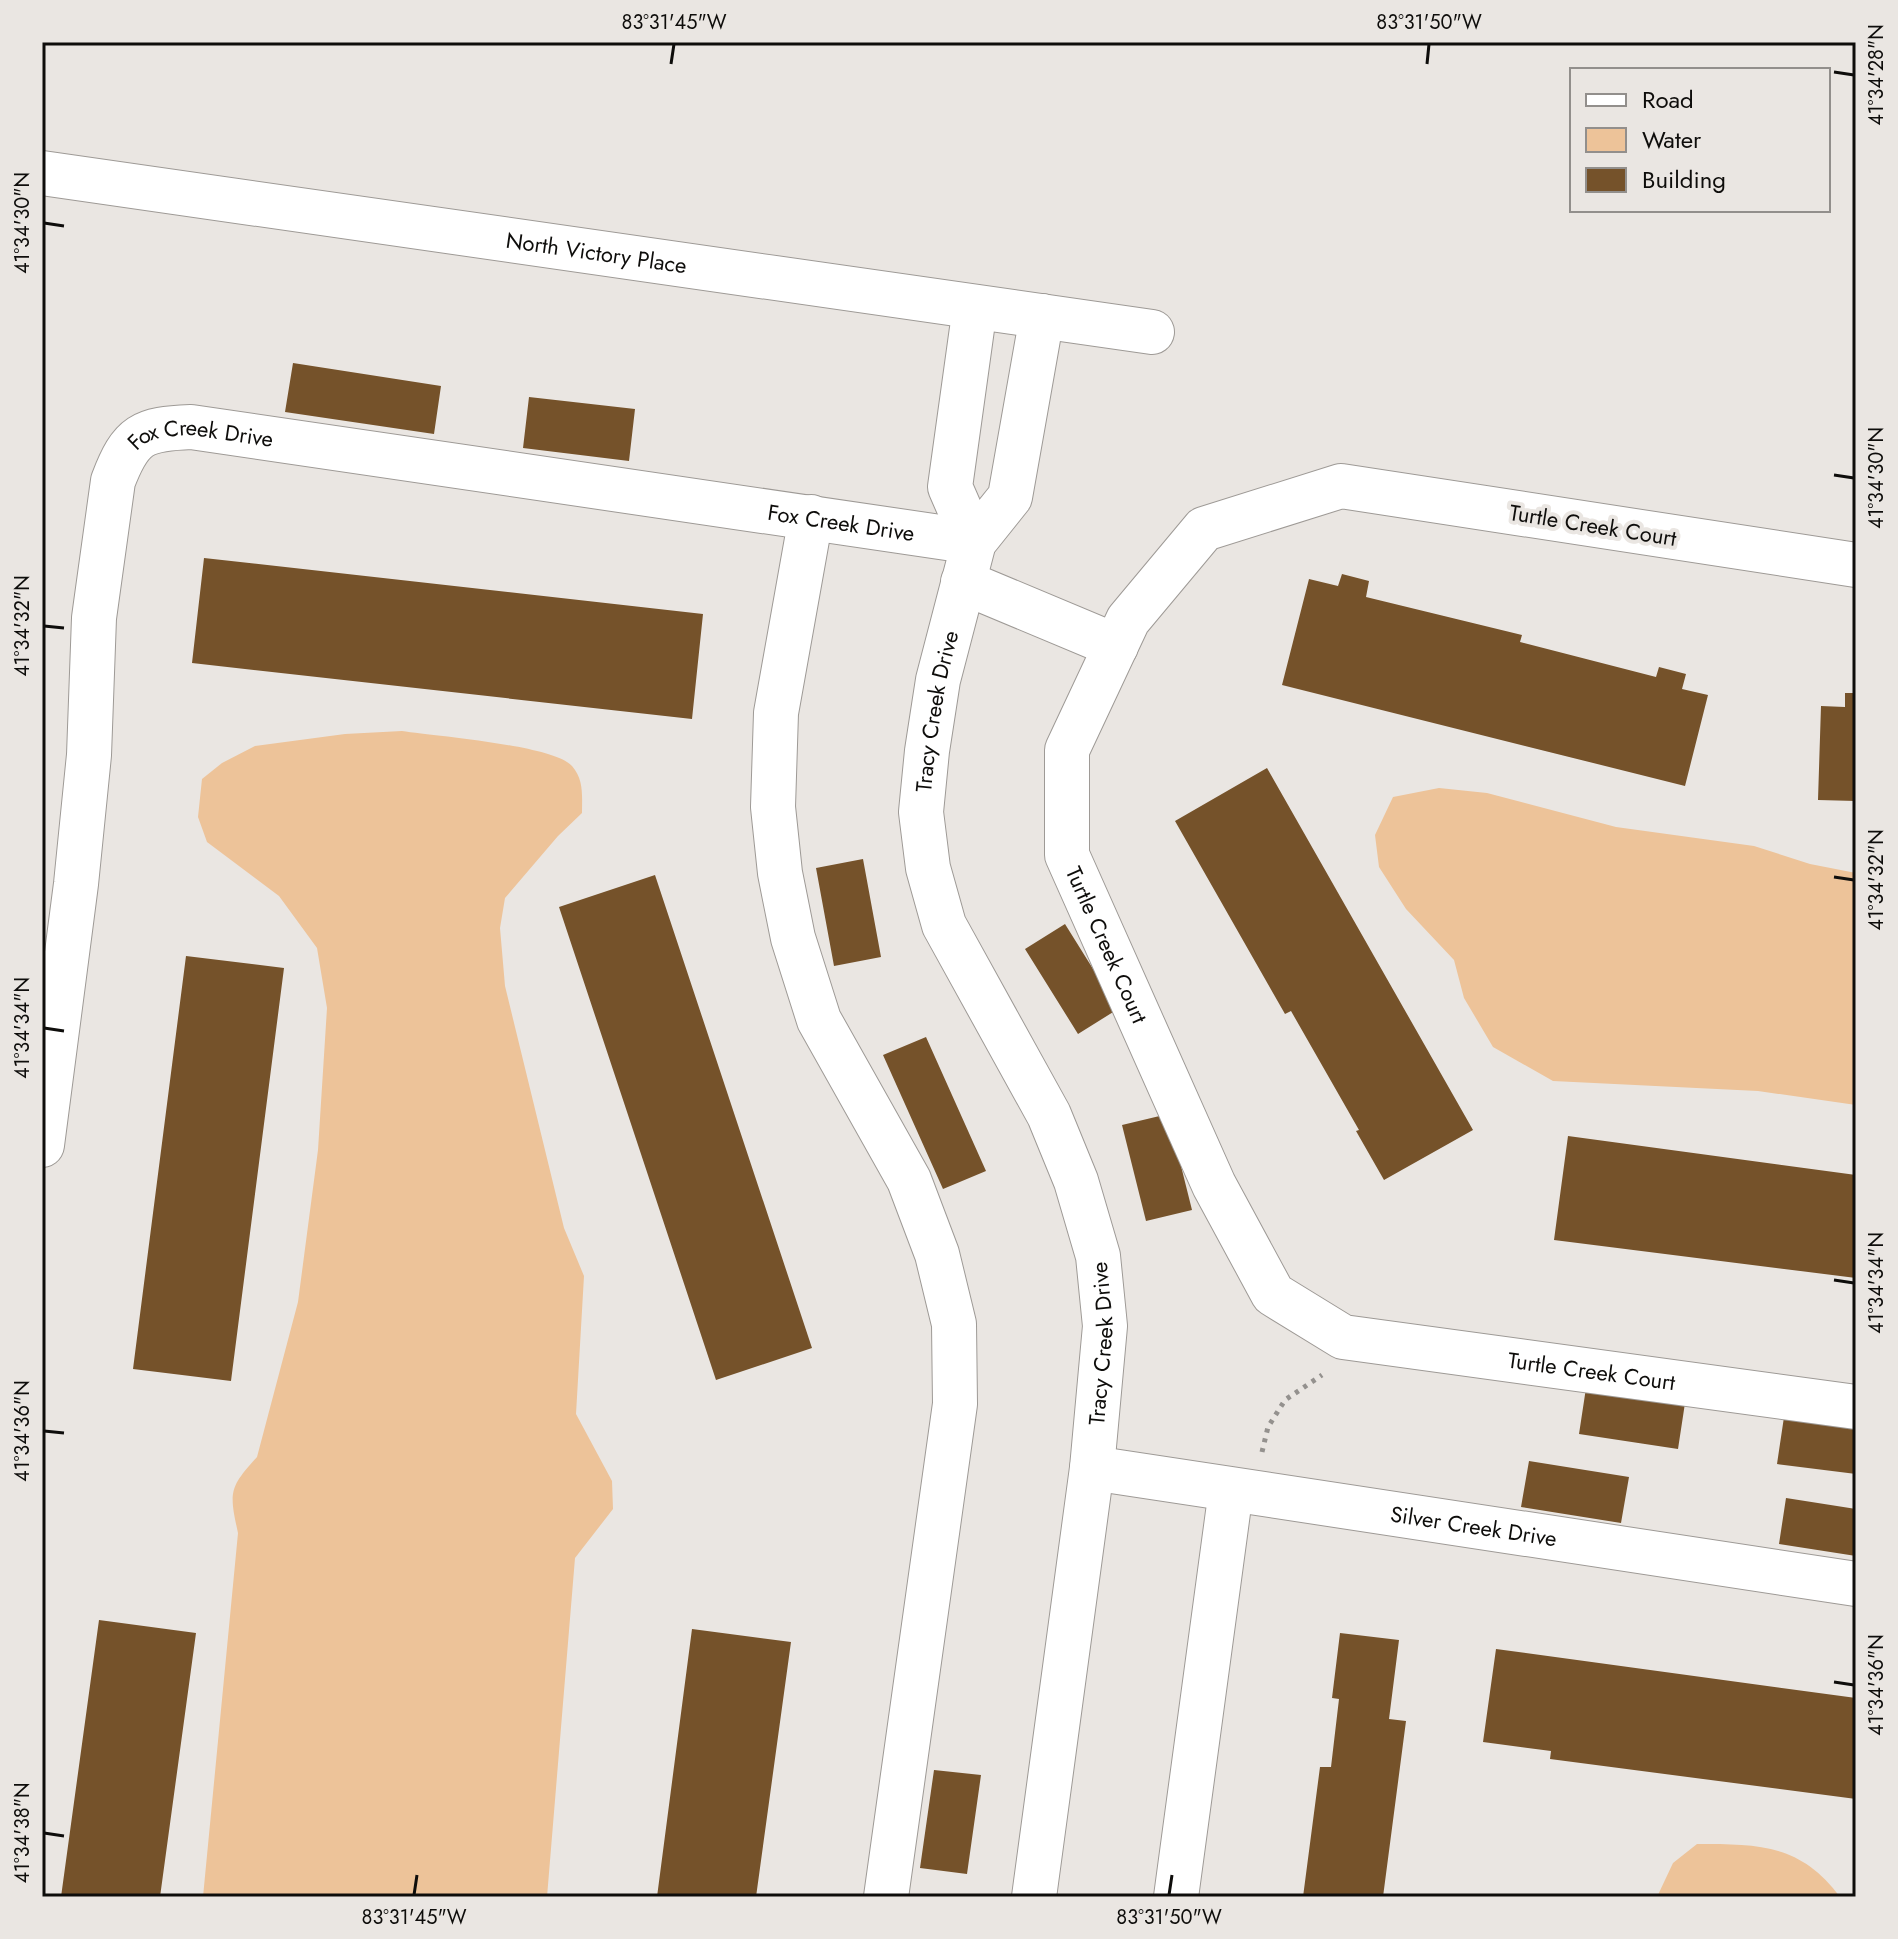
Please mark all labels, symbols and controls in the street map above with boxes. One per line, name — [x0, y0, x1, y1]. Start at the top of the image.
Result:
text: 83°31'45"W — [621, 8, 727, 37]
text: 83°31'50"W — [1376, 8, 1482, 37]
text: 41°34'28"N — [1862, 24, 1891, 126]
legend — [1570, 68, 1830, 212]
text: Road — [1642, 82, 1694, 117]
text: Water — [1642, 122, 1702, 157]
text: Building — [1642, 162, 1726, 197]
text: 41°34'30"N — [8, 172, 37, 274]
street label: North Victory Place — [504, 224, 689, 281]
street label: Fox Creek Drive — [120, 410, 276, 457]
text: 41°34'30"N — [1862, 427, 1891, 529]
street label: Fox Creek Drive — [765, 496, 917, 549]
street label: Turtle Creek Court — [1507, 496, 1679, 554]
text: 41°34'32"N — [8, 575, 37, 677]
street label: Tracy Creek Drive — [907, 627, 966, 794]
text: 41°34'32"N — [1862, 829, 1891, 931]
street label: Turtle Creek Court — [1058, 861, 1156, 1029]
text: 41°34'34"N — [8, 977, 37, 1079]
text: 41°34'34"N — [1862, 1232, 1891, 1334]
street label: Tracy Creek Drive — [1080, 1260, 1121, 1426]
street label: Turtle Creek Court — [1506, 1344, 1678, 1398]
text: 41°34'36"N — [8, 1380, 37, 1482]
street label: Silver Creek Drive — [1388, 1498, 1559, 1554]
text: 41°34'36"N — [1862, 1634, 1891, 1736]
text: 41°34'38"N — [8, 1782, 37, 1884]
text: 83°31'45"W — [361, 1903, 467, 1932]
text: 83°31'50"W — [1116, 1903, 1222, 1932]

